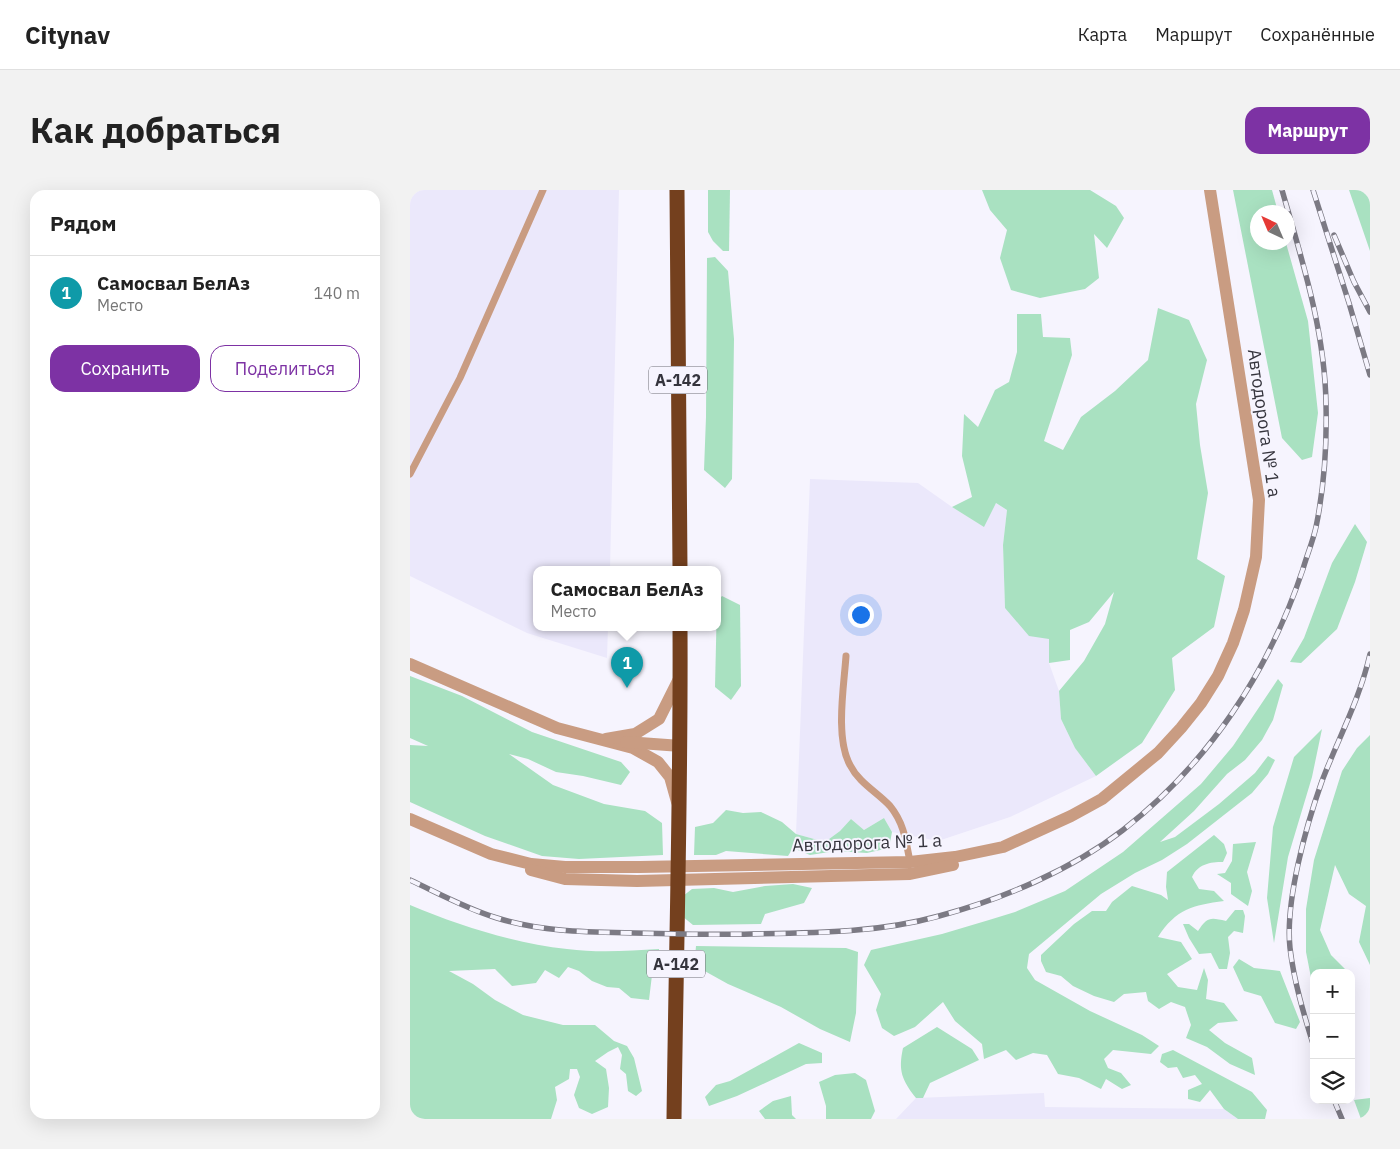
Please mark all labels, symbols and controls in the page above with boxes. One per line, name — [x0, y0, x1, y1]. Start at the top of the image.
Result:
text: Citynav — [25, 19, 110, 51]
text: Карта — [1078, 23, 1127, 46]
text: Маршрут — [1155, 23, 1232, 46]
text: Сохранённые — [1260, 23, 1375, 46]
text: Как добраться — [30, 107, 281, 153]
button: Маршрут — [1245, 107, 1370, 154]
north arrow — [1250, 205, 1295, 250]
text: Рядом — [50, 209, 117, 237]
text: Самосвал БелАз — [97, 271, 250, 295]
text: 1 — [61, 283, 71, 303]
text: 140 m — [313, 283, 360, 303]
text: Место — [97, 295, 143, 315]
button: Сохранить — [50, 345, 200, 392]
button: Поделиться — [210, 345, 360, 392]
street label: Автодорога № 1 а — [1243, 347, 1286, 499]
road number: А-142 — [649, 366, 707, 394]
popup — [533, 566, 721, 631]
text: Самосвал БелАз — [550, 577, 704, 601]
text: Место — [550, 601, 597, 621]
your location — [848, 602, 874, 628]
pin: 1 — [611, 647, 643, 688]
street label: Автодорога № 1 а — [792, 828, 943, 857]
road number: А-142 — [647, 951, 705, 978]
map controls — [1310, 969, 1355, 1104]
button: + — [1310, 969, 1355, 1014]
button: − — [1310, 1014, 1355, 1059]
button: layers — [1310, 1059, 1355, 1104]

